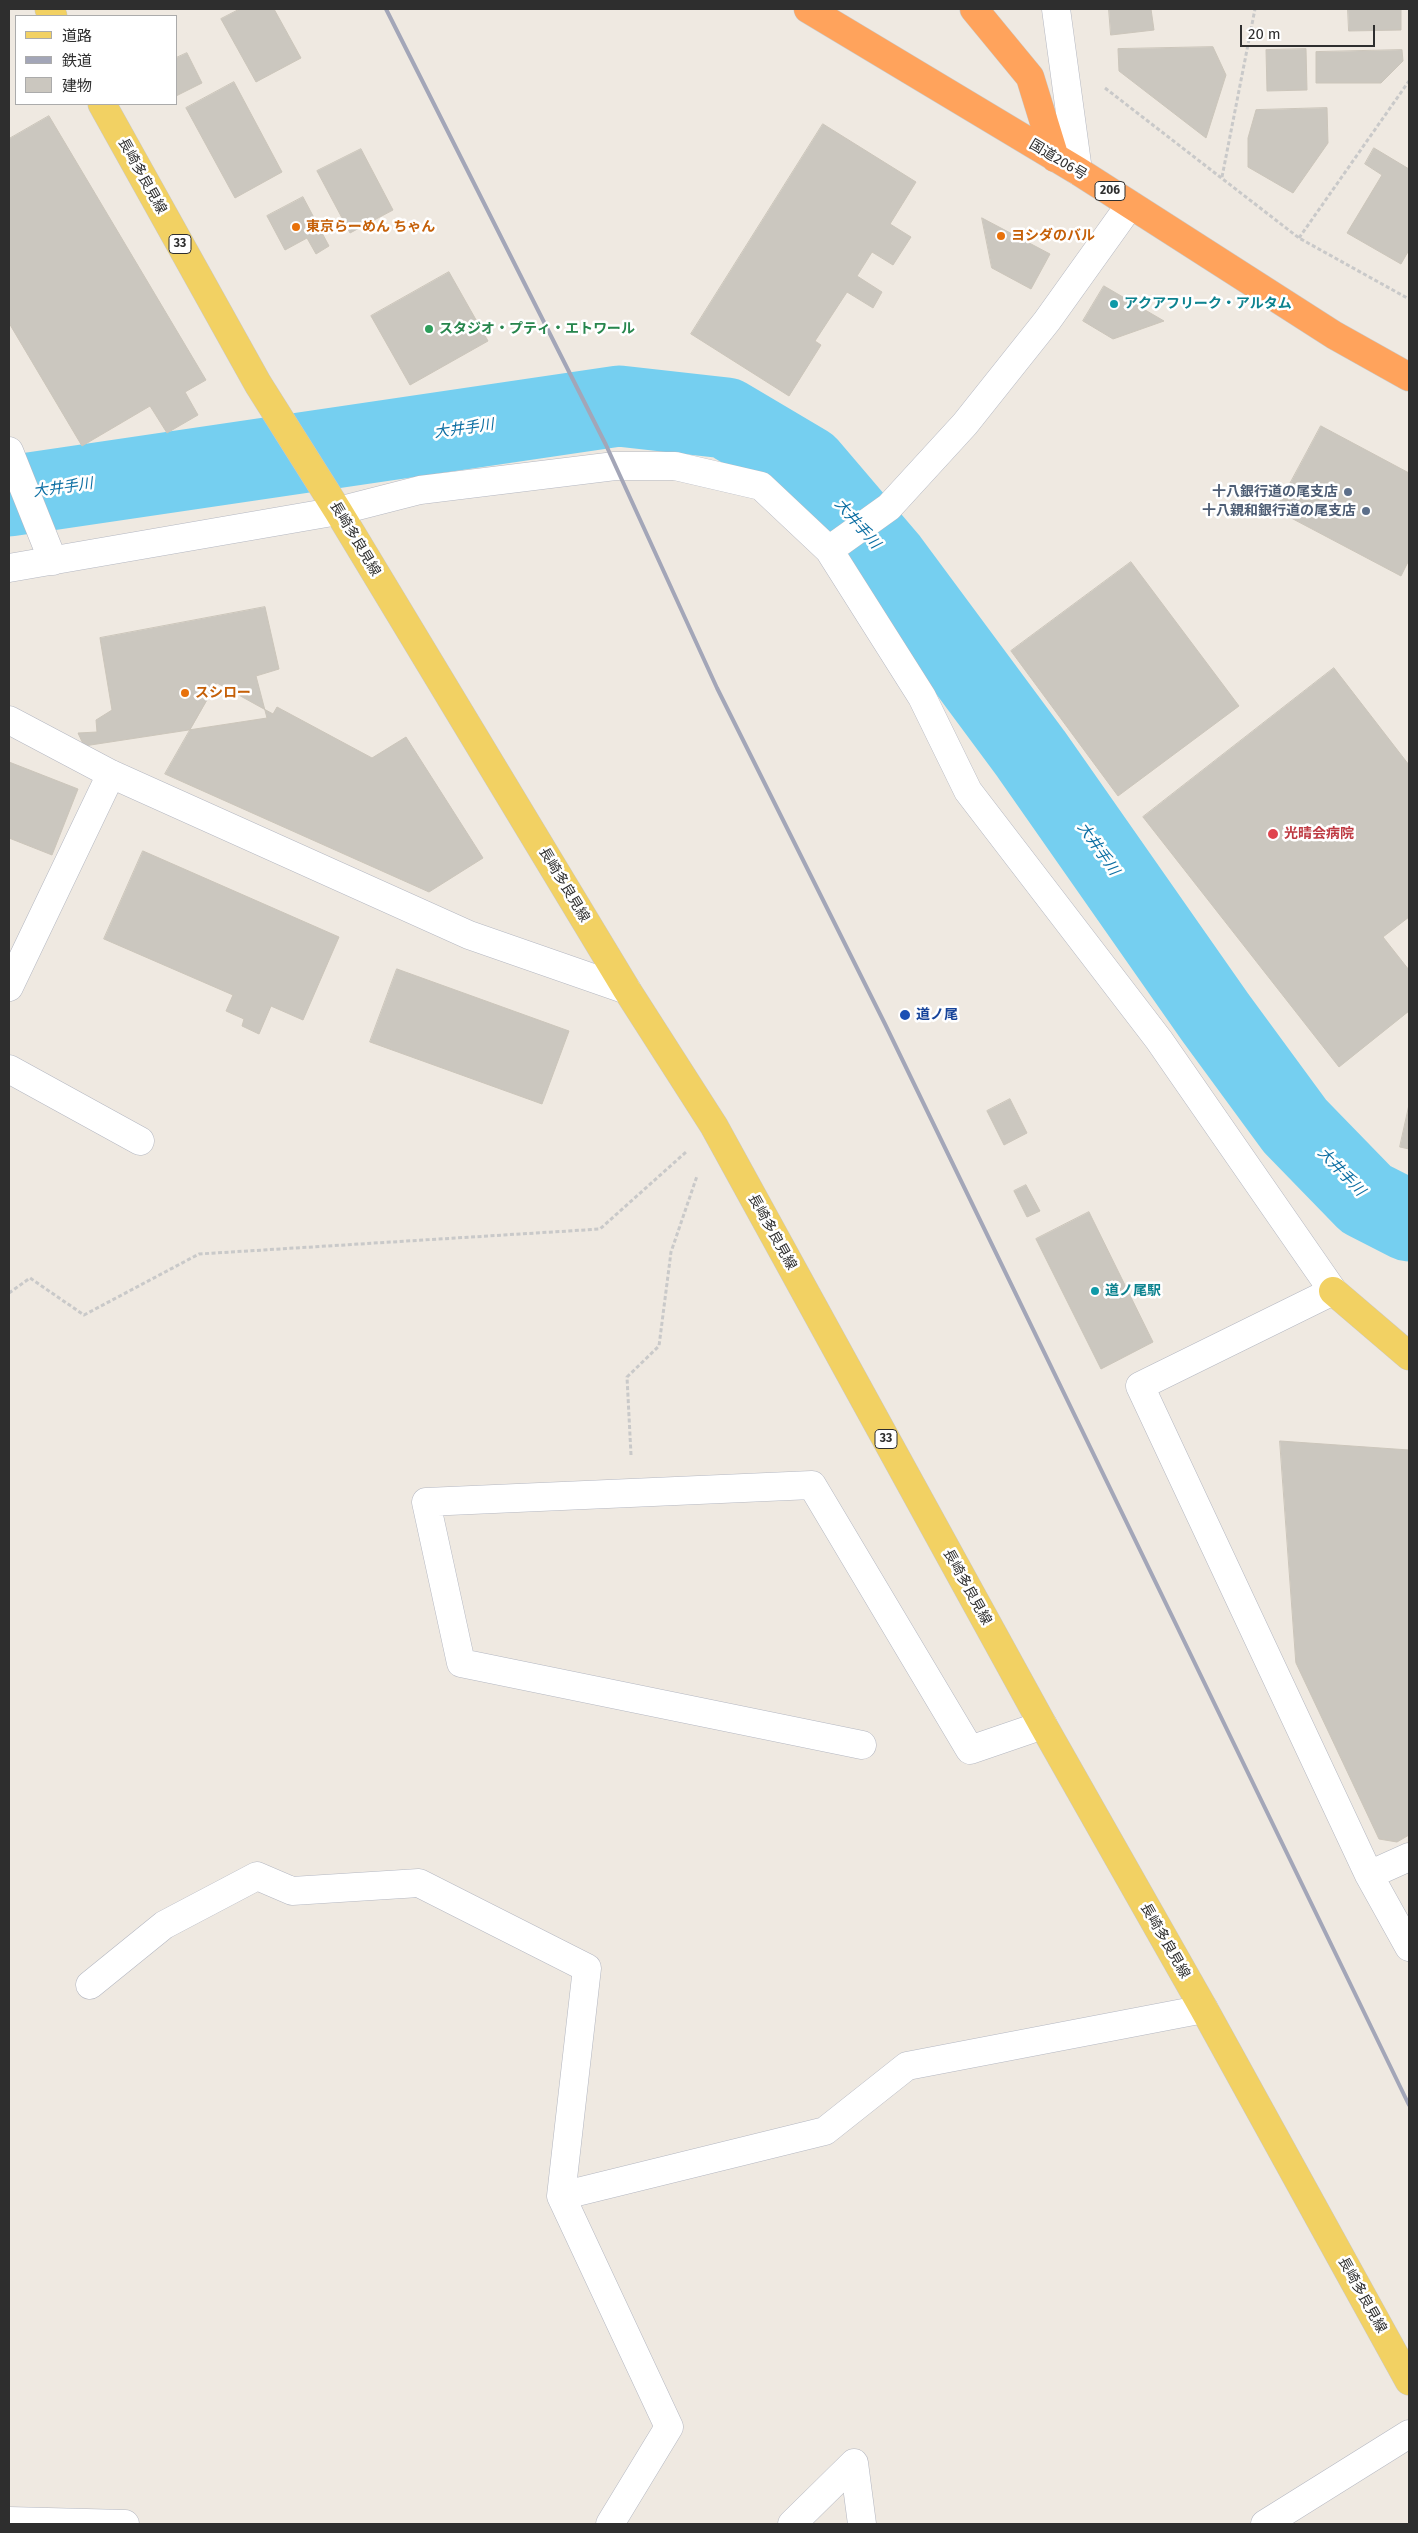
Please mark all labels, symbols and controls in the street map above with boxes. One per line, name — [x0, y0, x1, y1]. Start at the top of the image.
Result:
legend — [15, 15, 178, 105]
scale bar — [1243, 15, 1378, 47]
text: 20 m — [1248, 25, 1281, 43]
text: 道路 — [62, 27, 92, 45]
text: 鉄道 — [62, 52, 92, 70]
text: 建物 — [62, 77, 92, 95]
street label: 長崎多良見線 — [114, 135, 170, 217]
street label: 国道206号 — [1026, 136, 1090, 184]
road number: 206 — [1095, 182, 1125, 200]
place label: 東京らーめん ちゃん — [306, 219, 435, 235]
marker: 東京らーめん ちゃん — [290, 221, 302, 233]
place label: ヨシダのバル — [1011, 228, 1095, 244]
marker: ヨシダのバル — [995, 230, 1007, 242]
road number: 33 — [169, 234, 191, 253]
place label: アクアフリーク・アルタム — [1124, 296, 1292, 312]
marker: アクアフリーク・アルタム — [1108, 298, 1120, 310]
place label: スタジオ・プティ・エトワール — [439, 321, 635, 337]
marker: スタジオ・プティ・エトワール — [423, 323, 435, 335]
water label: 大井手川 — [433, 416, 495, 442]
water label: 大井手川 — [32, 475, 94, 501]
place label: 十八銀行道の尾支店 — [1212, 484, 1338, 500]
marker: 十八銀行道の尾支店 — [1342, 486, 1354, 498]
water label: 大井手川 — [831, 495, 883, 553]
street label: 長崎多良見線 — [326, 499, 384, 579]
place label: 十八親和銀行道の尾支店 — [1202, 503, 1356, 519]
marker: 十八親和銀行道の尾支店 — [1360, 505, 1372, 517]
place label: スシロー — [195, 685, 251, 701]
marker: スシロー — [179, 687, 191, 699]
water label: 大井手川 — [1073, 819, 1123, 879]
place label: 光晴会病院 — [1284, 826, 1354, 842]
marker: 光晴会病院 — [1266, 827, 1280, 841]
street label: 長崎多良見線 — [535, 845, 593, 925]
place label: 道ノ尾 — [916, 1007, 958, 1023]
marker: 道ノ尾 — [898, 1008, 912, 1022]
water label: 大井手川 — [1314, 1144, 1368, 1200]
street label: 長崎多良見線 — [744, 1191, 800, 1273]
place label: 道ノ尾駅 — [1105, 1283, 1161, 1299]
marker: 道ノ尾駅 — [1089, 1285, 1101, 1297]
road number: 33 — [875, 1430, 897, 1448]
street label: 長崎多良見線 — [939, 1546, 995, 1628]
street label: 長崎多良見線 — [1137, 1900, 1193, 1982]
street label: 長崎多良見線 — [1334, 2254, 1390, 2336]

